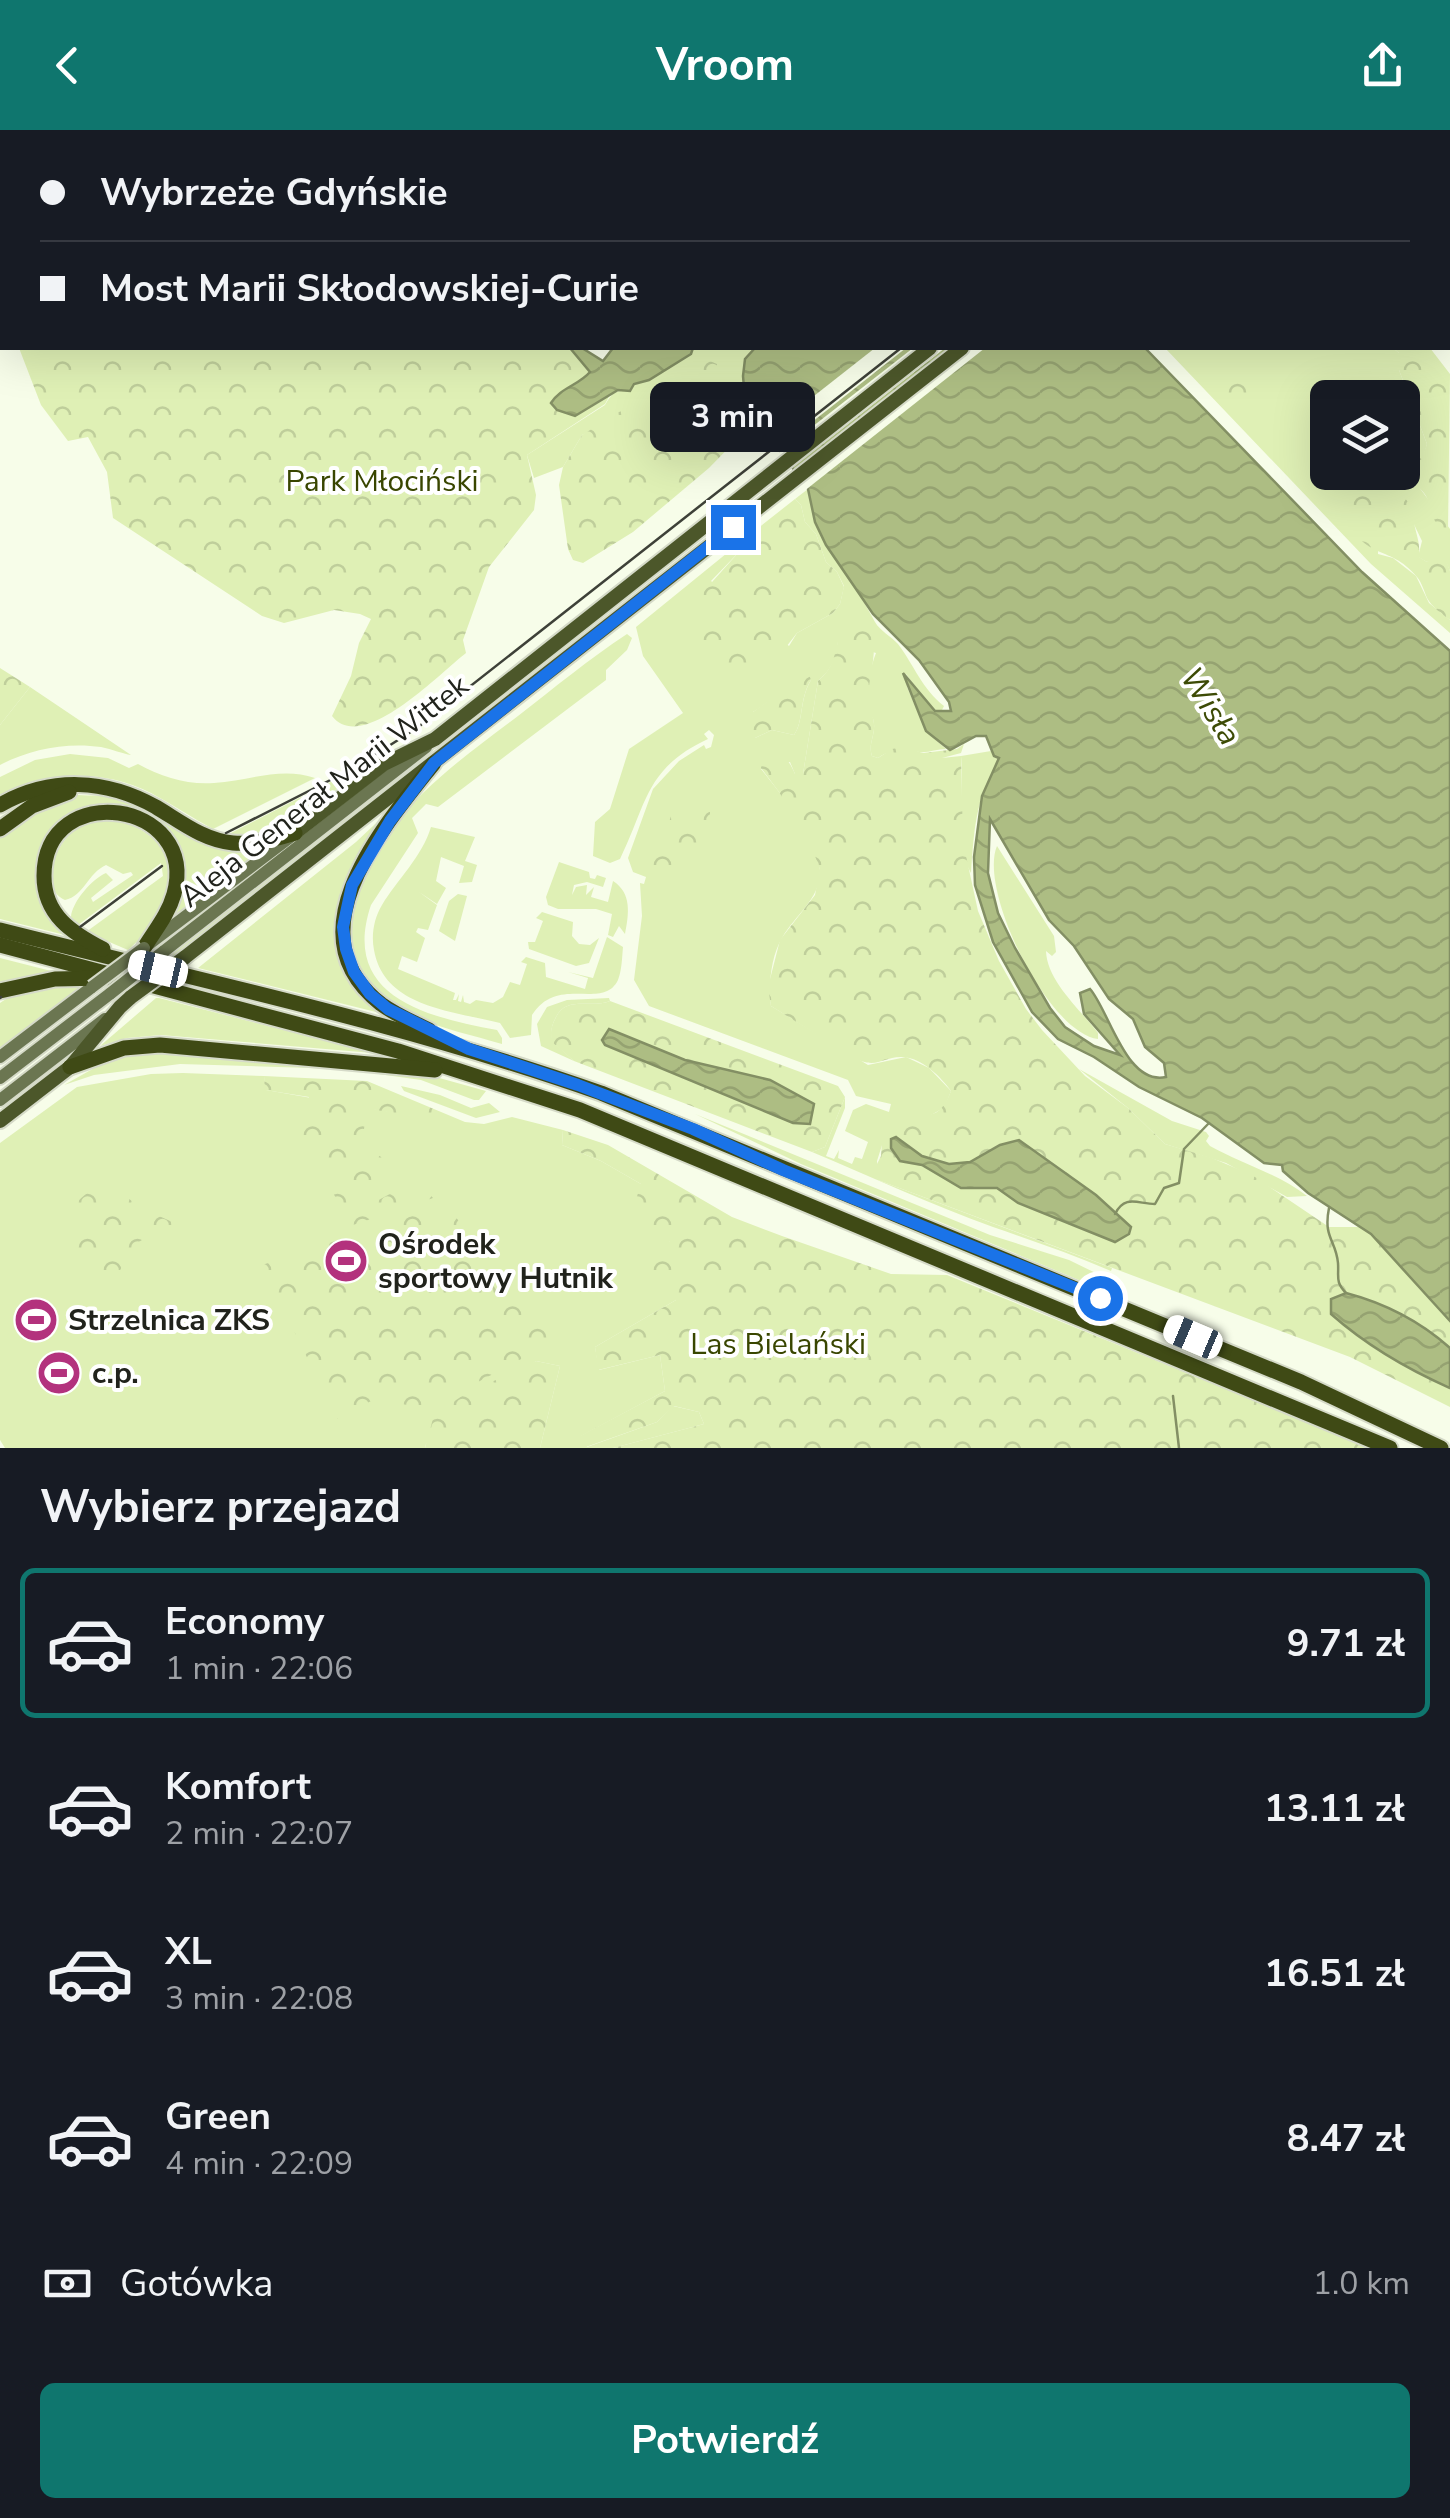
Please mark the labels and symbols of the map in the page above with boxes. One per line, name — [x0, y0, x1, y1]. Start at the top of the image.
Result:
callout: 3 min — [650, 382, 816, 452]
park label: Park Młociński — [286, 461, 478, 502]
route end — [711, 505, 756, 550]
water label: Wisła — [1170, 659, 1251, 753]
street label: Aleja Generał Marii Wittek — [171, 665, 478, 917]
car — [125, 948, 191, 990]
place label: Ośrodek sportowy Hutnik — [378, 1224, 614, 1299]
sports icon: Ośrodek sportowy Hutnik — [323, 1238, 369, 1284]
route start — [1078, 1276, 1123, 1321]
sports icon: Strzelnica ZKS — [13, 1297, 59, 1343]
place label: Strzelnica ZKS — [68, 1300, 270, 1341]
car — [1160, 1311, 1226, 1363]
park label: Las Bielański — [690, 1324, 866, 1365]
sports icon: c.p. — [36, 1350, 82, 1396]
place label: c.p. — [92, 1353, 139, 1394]

